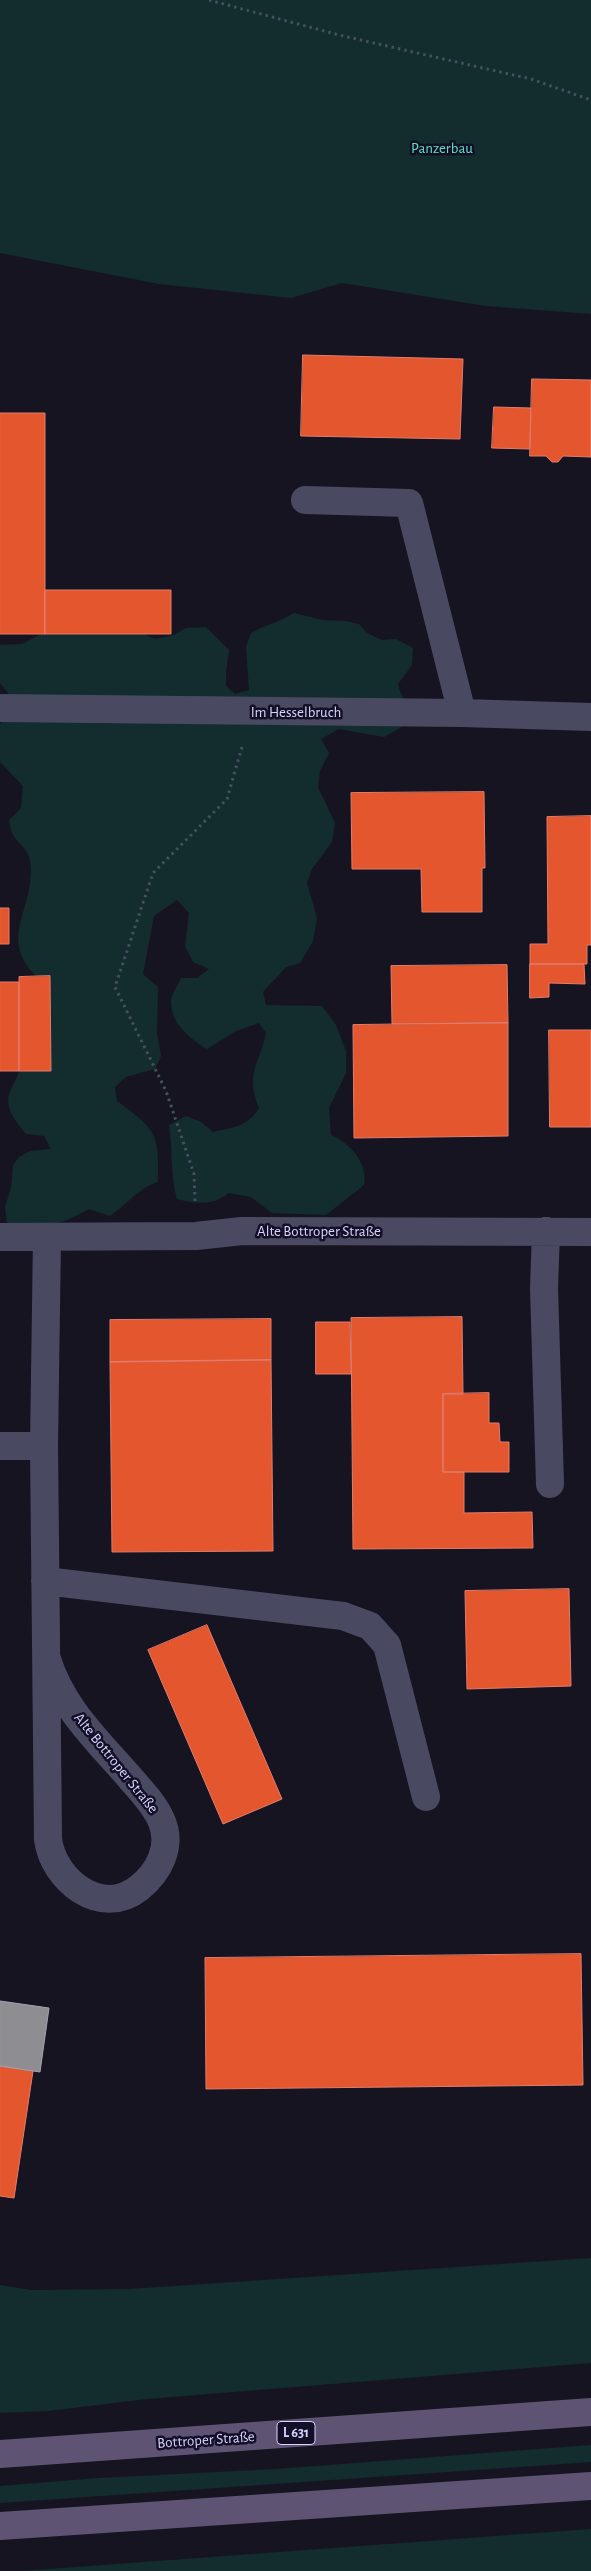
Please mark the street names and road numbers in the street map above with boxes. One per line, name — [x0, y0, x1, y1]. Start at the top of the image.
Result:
street label: Im Hesselbruch — [251, 703, 341, 721]
street label: Alte Bottroper Straße — [257, 1222, 381, 1240]
street label: Alte Bottroper Straße — [70, 1709, 162, 1817]
road number: L 631 — [277, 2422, 315, 2444]
street label: Bottroper Straße — [157, 2428, 255, 2452]

